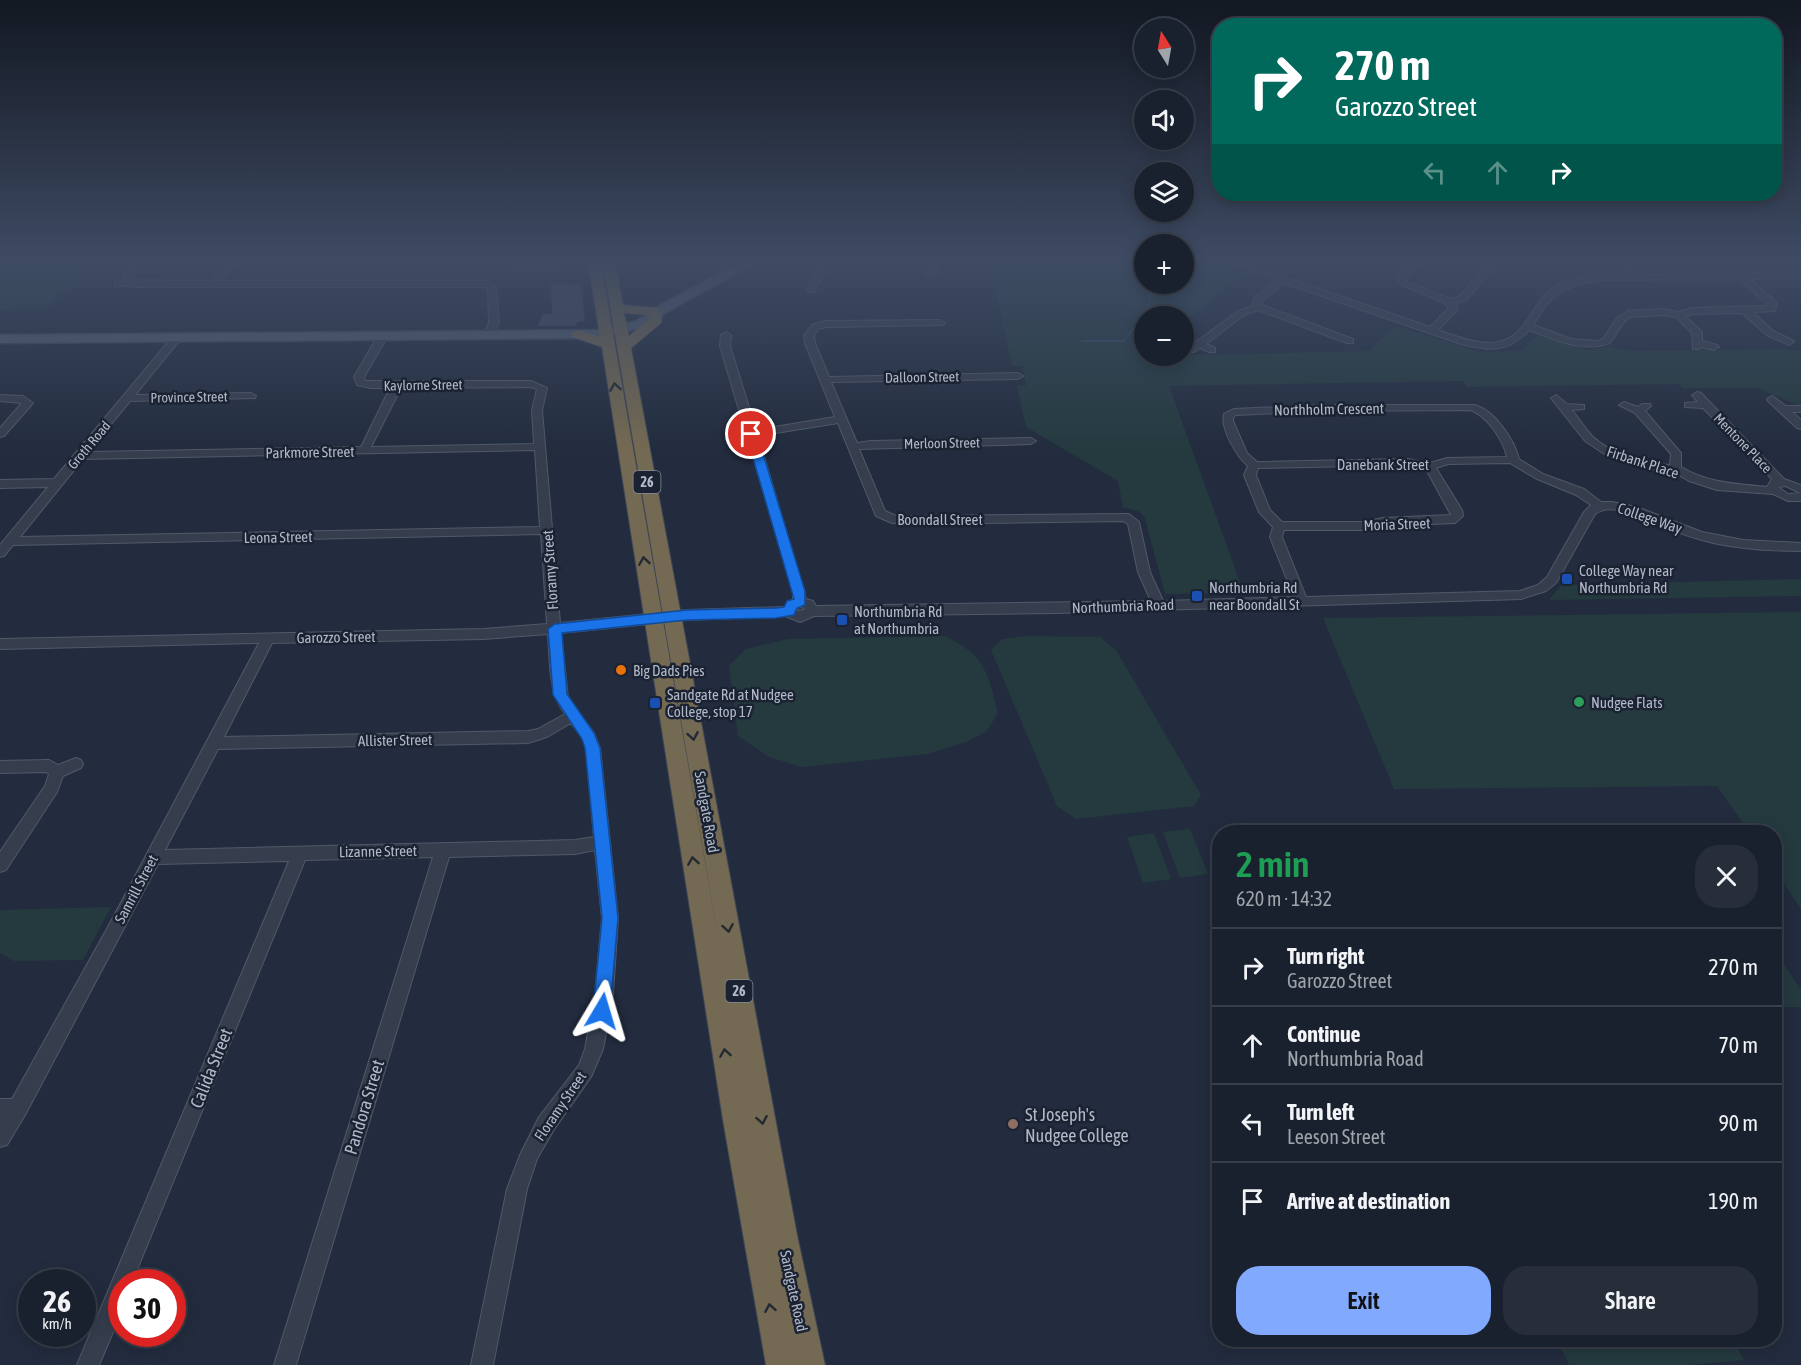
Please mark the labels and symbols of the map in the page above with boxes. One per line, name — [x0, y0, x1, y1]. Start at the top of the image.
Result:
north arrow — [1134, 18, 1194, 78]
street label: Dalloon Street — [885, 368, 959, 386]
street label: Kaylorne Street — [383, 376, 463, 394]
one-way arrow — [609, 382, 622, 392]
street label: Province Street — [150, 388, 228, 406]
street label: Northholm Crescent — [1274, 400, 1384, 418]
pin — [725, 408, 776, 459]
street label: Mentone Place — [1711, 410, 1775, 476]
street label: Groth Road — [64, 418, 114, 472]
street label: Merloon Street — [904, 434, 980, 452]
street label: Firbank Place — [1605, 442, 1681, 482]
street label: Parkmore Street — [265, 443, 355, 461]
street label: Danebank Street — [1337, 456, 1429, 473]
road number: 26 — [634, 471, 660, 493]
street label: College Way — [1616, 499, 1684, 537]
street label: Boondall Street — [897, 511, 983, 528]
street label: Moria Street — [1363, 514, 1431, 534]
street label: Leona Street — [243, 528, 313, 546]
street label: Floramy Street — [539, 530, 561, 610]
one-way arrow — [638, 556, 650, 566]
place label: College Way near Northumbria Rd — [1579, 562, 1674, 596]
marker: College Way near Northumbria Rd — [1560, 572, 1574, 586]
place label: Northumbria Rd near Boondall St — [1209, 579, 1300, 613]
marker: Northumbria Rd near Boondall St — [1190, 589, 1204, 603]
street label: Northumbria Road — [1072, 596, 1174, 616]
place label: Northumbria Rd at Northumbria — [854, 603, 942, 637]
marker: Northumbria Rd at Northumbria — [835, 613, 849, 627]
street label: Garozzo Street — [296, 628, 376, 646]
place label: Big Dads Pies — [633, 662, 705, 679]
marker: Big Dads Pies — [614, 663, 628, 677]
place label: Sandgate Rd at Nudgee College, stop 17 — [667, 686, 794, 720]
place label: Nudgee Flats — [1591, 694, 1663, 711]
marker: Nudgee Flats — [1572, 695, 1586, 709]
marker: Sandgate Rd at Nudgee College, stop 17 — [648, 696, 662, 710]
street label: Allister Street — [358, 731, 432, 749]
one-way arrow — [687, 731, 699, 740]
street label: Sandgate Road — [691, 770, 723, 854]
street label: Lizanne Street — [339, 842, 417, 860]
street label: Samrill Street — [111, 852, 161, 926]
one-way arrow — [688, 856, 700, 866]
one-way arrow — [721, 922, 734, 932]
position arrow — [570, 979, 634, 1043]
road number: 26 — [726, 980, 752, 1002]
street label: Calida Street — [185, 1025, 237, 1111]
one-way arrow — [720, 1049, 732, 1058]
street label: Pandora Street — [340, 1057, 388, 1157]
street label: Floramy Street — [531, 1068, 589, 1144]
place label: St Joseph's Nudgee College — [1025, 1104, 1129, 1146]
one-way arrow — [755, 1114, 768, 1124]
marker: St Joseph's Nudgee College — [1006, 1117, 1020, 1131]
street label: Sandgate Road — [777, 1249, 811, 1333]
speed limit sign: 30 — [108, 1269, 186, 1347]
one-way arrow — [764, 1303, 777, 1313]

